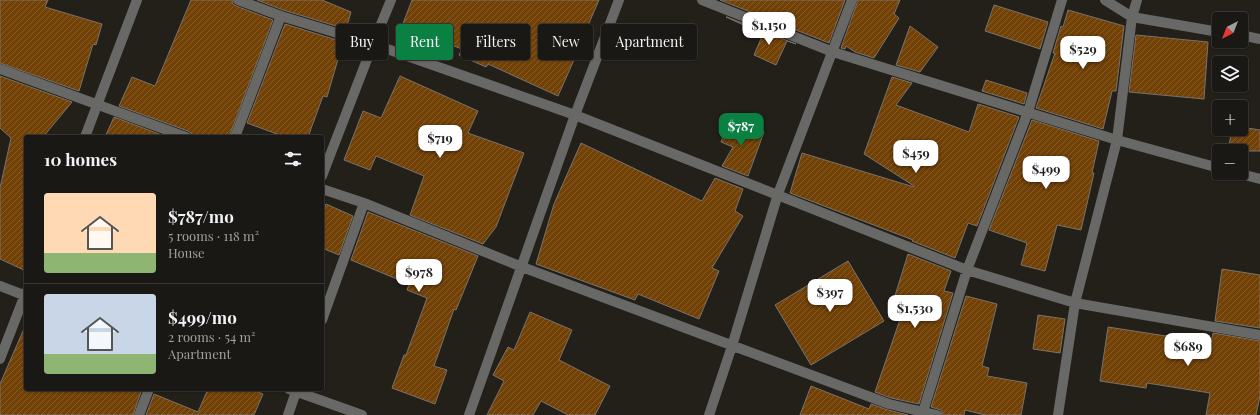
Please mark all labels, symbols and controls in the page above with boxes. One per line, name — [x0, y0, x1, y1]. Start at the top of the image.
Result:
pin: $1,150 — [736, 12, 802, 46]
north arrow — [1212, 12, 1248, 48]
map controls — [1212, 12, 1248, 180]
text: $1,150 — [751, 16, 787, 33]
chip: Buy — [336, 24, 388, 60]
chip: Rent — [396, 24, 453, 60]
chip: Filters — [461, 24, 530, 60]
chip: New — [538, 24, 593, 60]
chip: Apartment — [601, 24, 697, 60]
pin: $529 — [1059, 36, 1107, 70]
text: $529 — [1069, 40, 1097, 57]
button: layers — [1212, 56, 1248, 92]
button: + — [1212, 100, 1248, 136]
pin: $787 — [717, 113, 765, 147]
text: $787 — [728, 117, 754, 134]
pin: $719 — [416, 125, 464, 159]
text: $719 — [427, 129, 453, 146]
pin: $459 — [892, 140, 940, 174]
text: $459 — [902, 144, 930, 161]
button: − — [1212, 144, 1248, 180]
text: 10 homes — [44, 148, 117, 170]
icon: filters — [282, 148, 304, 170]
pin: $499 — [1022, 156, 1070, 190]
text: $499 — [1032, 160, 1060, 177]
text: $787/mo — [168, 205, 234, 227]
icon: home — [76, 209, 124, 257]
text: 5 rooms · 118 m² — [168, 227, 259, 244]
text: House — [168, 244, 205, 261]
pin: $978 — [395, 259, 443, 293]
text: $978 — [405, 263, 433, 280]
pin: $397 — [806, 279, 854, 313]
text: $397 — [817, 283, 843, 300]
pin: $1,530 — [882, 295, 948, 329]
text: $1,530 — [897, 299, 933, 316]
text: $499/mo — [168, 306, 237, 328]
icon: home — [76, 310, 124, 358]
text: 2 rooms · 54 m² — [168, 328, 256, 345]
pin: $689 — [1164, 333, 1212, 367]
text: $689 — [1173, 337, 1203, 354]
text: Apartment — [168, 345, 231, 362]

